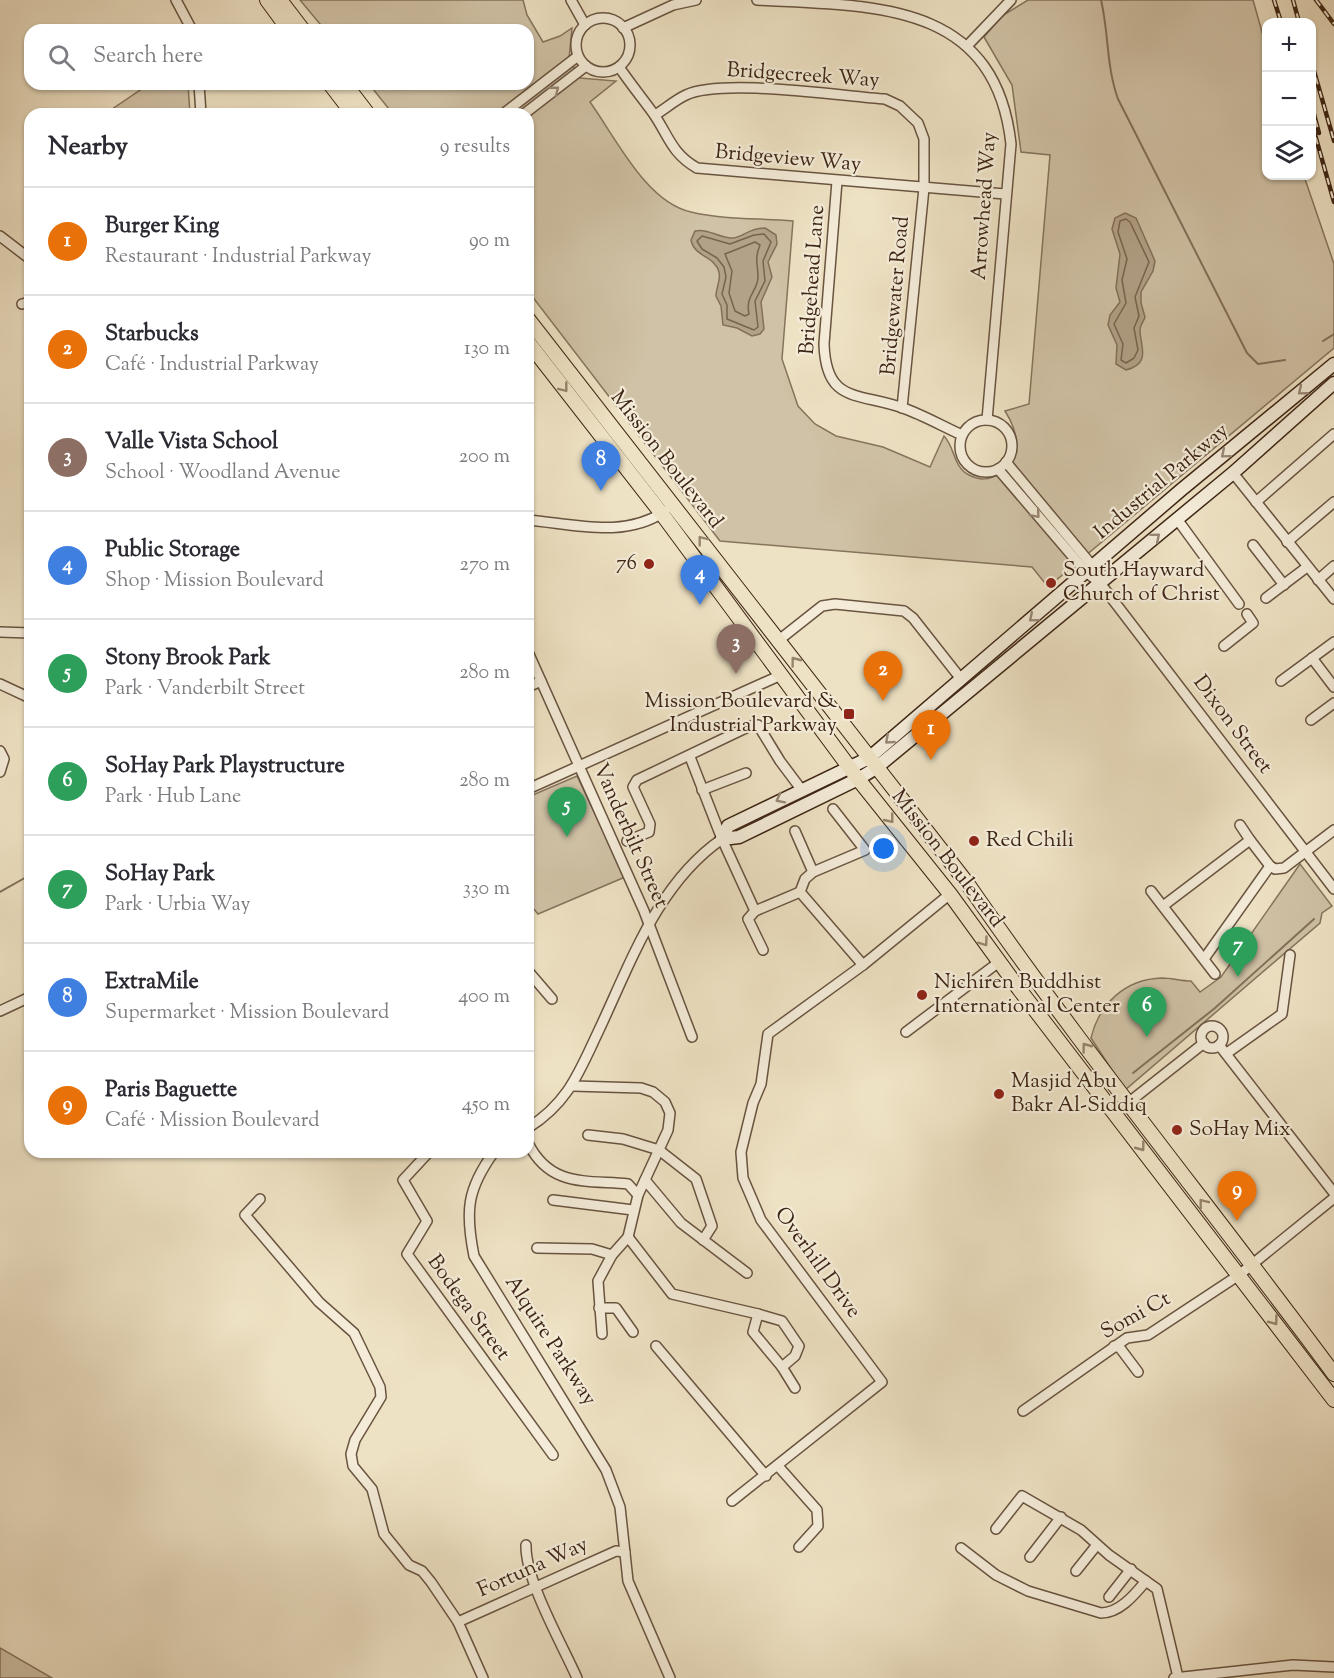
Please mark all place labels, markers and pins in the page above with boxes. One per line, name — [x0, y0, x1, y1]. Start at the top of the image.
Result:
pin: 8 — [582, 442, 620, 491]
place label: 76 — [616, 549, 637, 579]
pin: 4 — [680, 556, 720, 605]
place label: South Hayward Church of Christ — [1063, 556, 1220, 610]
marker: 76 — [642, 557, 656, 571]
marker: South Hayward Church of Christ — [1044, 576, 1058, 590]
pin: 3 — [716, 624, 756, 674]
pin: 2 — [864, 652, 902, 701]
place label: Mission Boulevard & Industrial Parkway — [645, 687, 838, 741]
marker: Mission Boulevard & Industrial Parkway — [842, 707, 856, 721]
pin: 1 — [912, 710, 950, 760]
pin: 5 — [548, 788, 586, 837]
place label: Red Chili — [986, 826, 1074, 856]
marker: Red Chili — [967, 834, 981, 848]
pin: 7 — [1218, 928, 1258, 977]
place label: Nichiren Buddhist International Center — [934, 968, 1120, 1022]
marker: Nichiren Buddhist International Center — [915, 988, 929, 1002]
pin: 6 — [1128, 988, 1166, 1037]
place label: Masjid Abu Bakr Al-Siddiq — [1011, 1067, 1147, 1121]
marker: Masjid Abu Bakr Al-Siddiq — [992, 1087, 1006, 1101]
place label: SoHay Mix — [1189, 1115, 1291, 1145]
marker: SoHay Mix — [1170, 1123, 1184, 1137]
pin: 9 — [1218, 1172, 1256, 1221]

